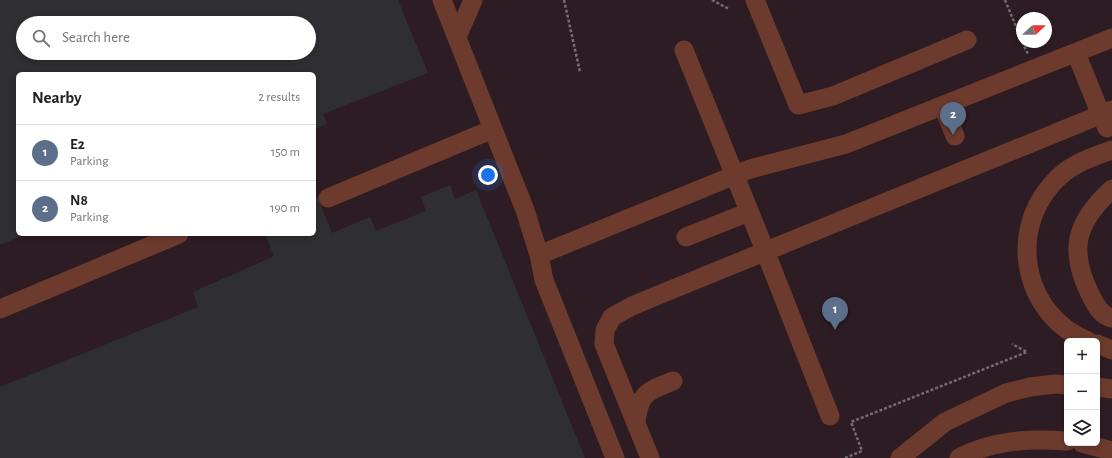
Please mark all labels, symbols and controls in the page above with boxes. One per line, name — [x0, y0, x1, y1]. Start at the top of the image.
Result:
north arrow — [1016, 12, 1052, 48]
search box — [16, 16, 316, 60]
icon: search — [30, 27, 52, 49]
text: Search here — [62, 30, 130, 45]
text: Nearby — [32, 89, 82, 106]
text: 2 results — [258, 91, 300, 104]
pin: 2 — [940, 102, 966, 135]
text: E2 — [70, 137, 85, 152]
text: 1 — [43, 146, 47, 159]
text: 150 m — [271, 146, 300, 159]
text: Parking — [70, 155, 109, 168]
your location — [478, 165, 498, 185]
text: N8 — [70, 193, 88, 208]
text: 2 — [42, 202, 48, 215]
text: 190 m — [270, 202, 300, 215]
text: Parking — [70, 211, 109, 224]
pin: 1 — [822, 297, 848, 330]
map controls — [1064, 338, 1100, 446]
button: + — [1064, 338, 1100, 374]
button: − — [1064, 374, 1100, 410]
button: layers — [1064, 410, 1100, 446]

